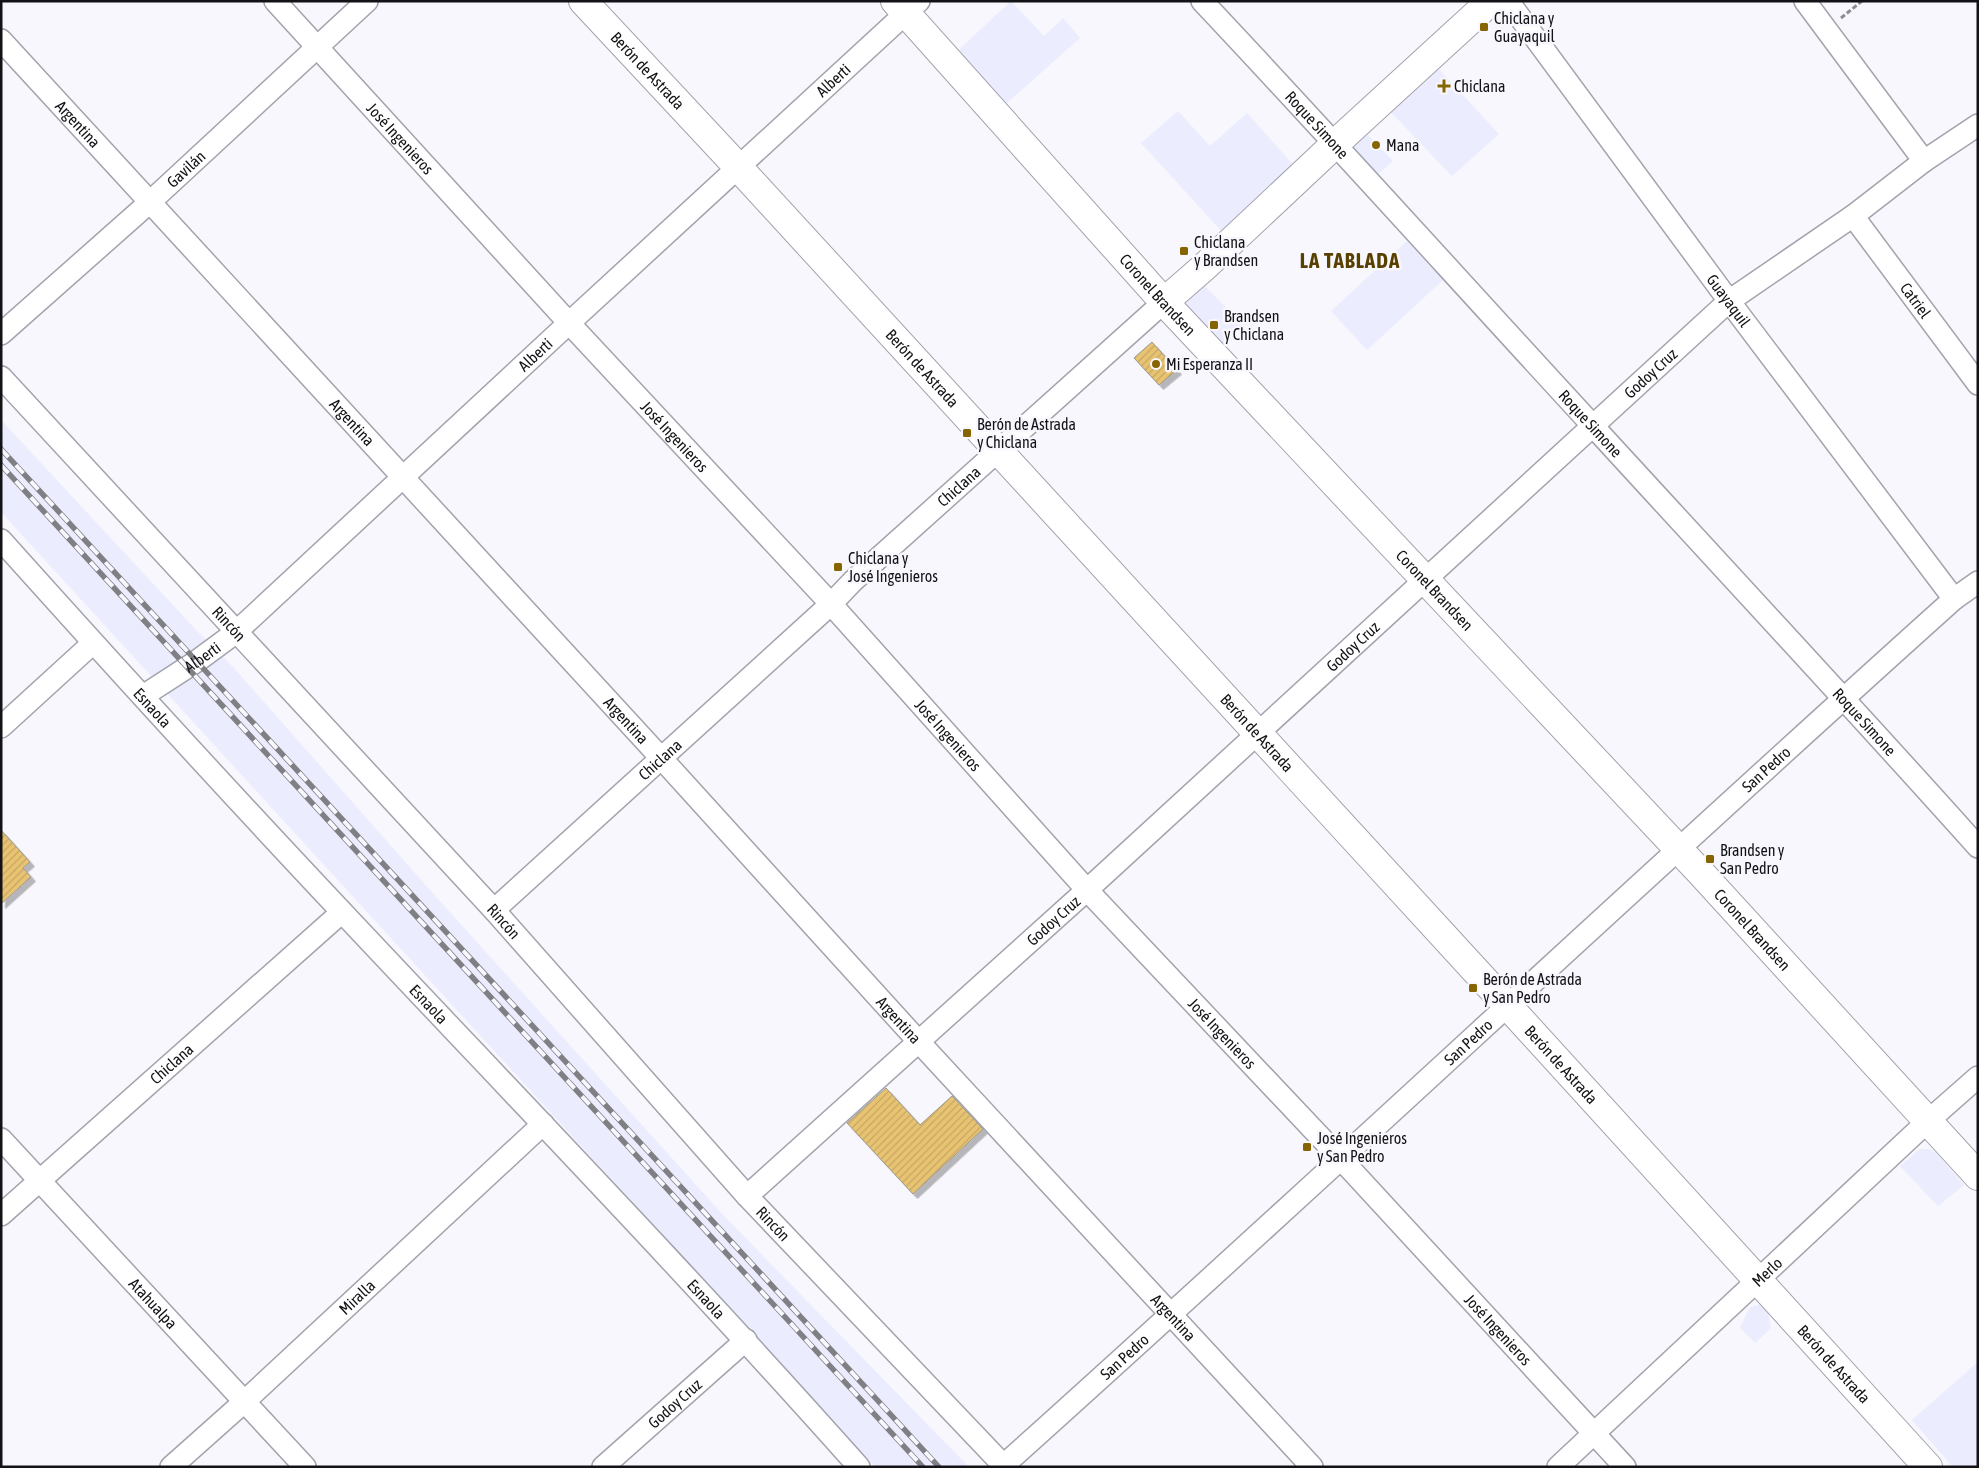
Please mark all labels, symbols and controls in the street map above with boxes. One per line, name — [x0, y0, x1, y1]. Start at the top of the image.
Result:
place label: Chiclana y Guayaquil — [1494, 9, 1556, 46]
marker: Chiclana y Guayaquil — [1478, 21, 1490, 33]
street label: Berón de Astrada — [607, 28, 688, 113]
street label: Alberti — [812, 60, 854, 100]
place label: Chiclana — [1454, 77, 1505, 95]
marker: Chiclana — [1438, 80, 1450, 92]
street label: Roque Simone — [1282, 87, 1352, 162]
street label: Argentina — [52, 97, 104, 151]
street label: José Ingenieros — [363, 99, 438, 178]
place label: Mana — [1386, 136, 1419, 154]
marker: Mana — [1370, 139, 1382, 151]
street label: Gavilán — [163, 147, 209, 191]
place label: Chiclana y Brandsen — [1194, 233, 1258, 270]
marker: Chiclana y Brandsen — [1178, 245, 1190, 257]
district label: LA TABLADA — [1300, 248, 1400, 272]
street label: Coronel Brandsen — [1116, 250, 1200, 339]
street label: Guayaquil — [1703, 271, 1755, 331]
street label: Catriel — [1897, 279, 1935, 322]
place label: Brandsen y Chiclana — [1224, 307, 1284, 344]
marker: Brandsen y Chiclana — [1208, 319, 1220, 331]
street label: Berón de Astrada — [882, 325, 963, 411]
street label: Alberti — [514, 334, 556, 375]
street label: Godoy Cruz — [1620, 344, 1681, 402]
place label: Mi Esperanza II — [1166, 355, 1253, 374]
marker: Mi Esperanza II — [1150, 358, 1162, 370]
street label: Roque Simone — [1555, 386, 1626, 461]
street label: Argentina — [326, 395, 378, 449]
street label: José Ingenieros — [637, 397, 712, 476]
place label: Berón de Astrada y Chiclana — [977, 415, 1076, 452]
marker: Berón de Astrada y Chiclana — [961, 427, 973, 439]
street label: Chiclana — [934, 462, 984, 510]
street label: Coronel Brandsen — [1393, 546, 1477, 634]
place label: Chiclana y José Ingenieros — [848, 549, 938, 586]
marker: Chiclana y José Ingenieros — [832, 561, 844, 573]
street label: Rincón — [209, 603, 250, 645]
street label: Godoy Cruz — [1323, 617, 1383, 675]
street label: Alberti — [181, 638, 224, 676]
street label: Esnaola — [130, 684, 175, 731]
street label: Roque Simone — [1829, 684, 1900, 759]
street label: Berón de Astrada — [1217, 690, 1297, 775]
street label: Argentina — [600, 693, 652, 747]
street label: José Ingenieros — [911, 695, 985, 775]
street label: Chiclana — [635, 735, 685, 783]
street label: San Pedro — [1738, 743, 1794, 795]
place label: Brandsen y San Pedro — [1720, 841, 1785, 877]
marker: Brandsen y San Pedro — [1704, 853, 1716, 865]
street label: Coronel Brandsen — [1711, 885, 1794, 974]
street label: Godoy Cruz — [1023, 892, 1084, 949]
street label: Rincón — [484, 900, 524, 942]
place label: Berón de Astrada y San Pedro — [1483, 970, 1582, 1007]
street label: Esnaola — [406, 981, 452, 1027]
marker: Berón de Astrada y San Pedro — [1467, 982, 1479, 994]
street label: Argentina — [873, 993, 925, 1047]
street label: José Ingenieros — [1185, 994, 1260, 1072]
street label: San Pedro — [1440, 1015, 1496, 1069]
street label: Berón de Astrada — [1521, 1022, 1601, 1107]
street label: Chiclana — [146, 1040, 197, 1087]
place label: José Ingenieros y San Pedro — [1317, 1129, 1407, 1166]
marker: José Ingenieros y San Pedro — [1301, 1141, 1313, 1153]
street label: Rincón — [753, 1203, 794, 1245]
street label: Merlo — [1748, 1253, 1786, 1290]
street label: Atahualpa — [126, 1274, 181, 1332]
street label: Miralla — [335, 1276, 379, 1318]
street label: Esnaola — [684, 1276, 729, 1322]
street label: Argentina — [1148, 1290, 1200, 1344]
street label: José Ingenieros — [1461, 1290, 1536, 1369]
street label: Berón de Astrada — [1794, 1321, 1874, 1407]
street label: San Pedro — [1096, 1330, 1152, 1383]
street label: Godoy Cruz — [644, 1375, 705, 1432]

